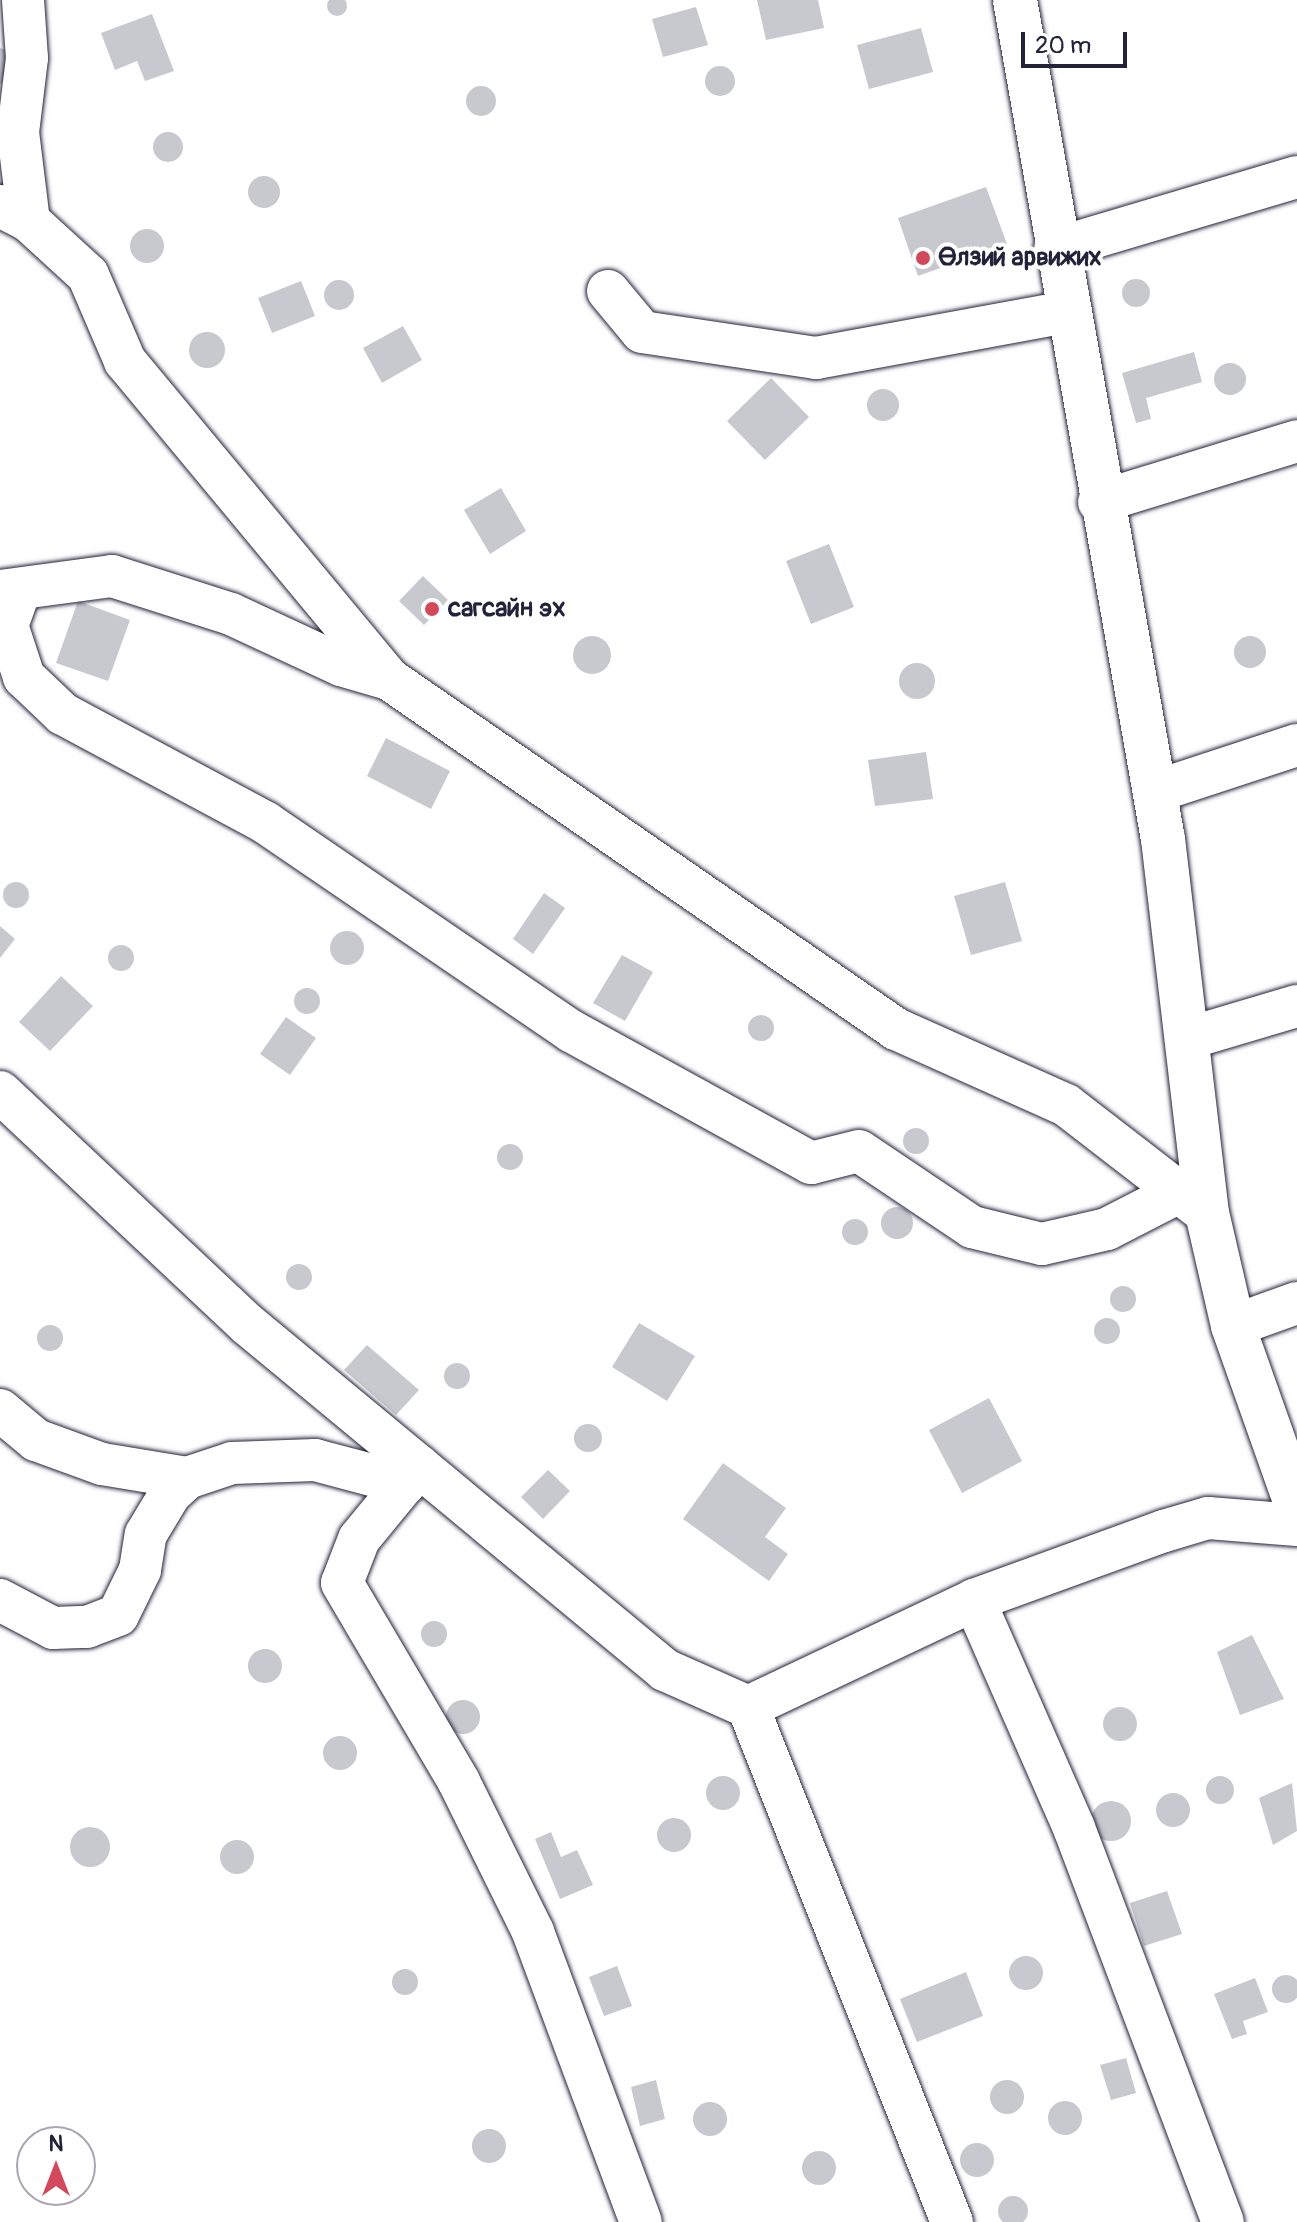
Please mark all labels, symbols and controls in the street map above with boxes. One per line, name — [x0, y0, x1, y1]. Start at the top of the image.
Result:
scale bar — [1025, 16, 1131, 66]
text: 20 m — [1035, 31, 1091, 60]
place label: Өлзий арвижих — [939, 242, 1102, 274]
marker: Өлзий арвижих — [914, 249, 932, 267]
place label: сагсайн эх — [448, 593, 566, 625]
marker: сагсайн эх — [423, 600, 441, 618]
north arrow — [16, 2126, 96, 2206]
text: N — [49, 2130, 63, 2158]

